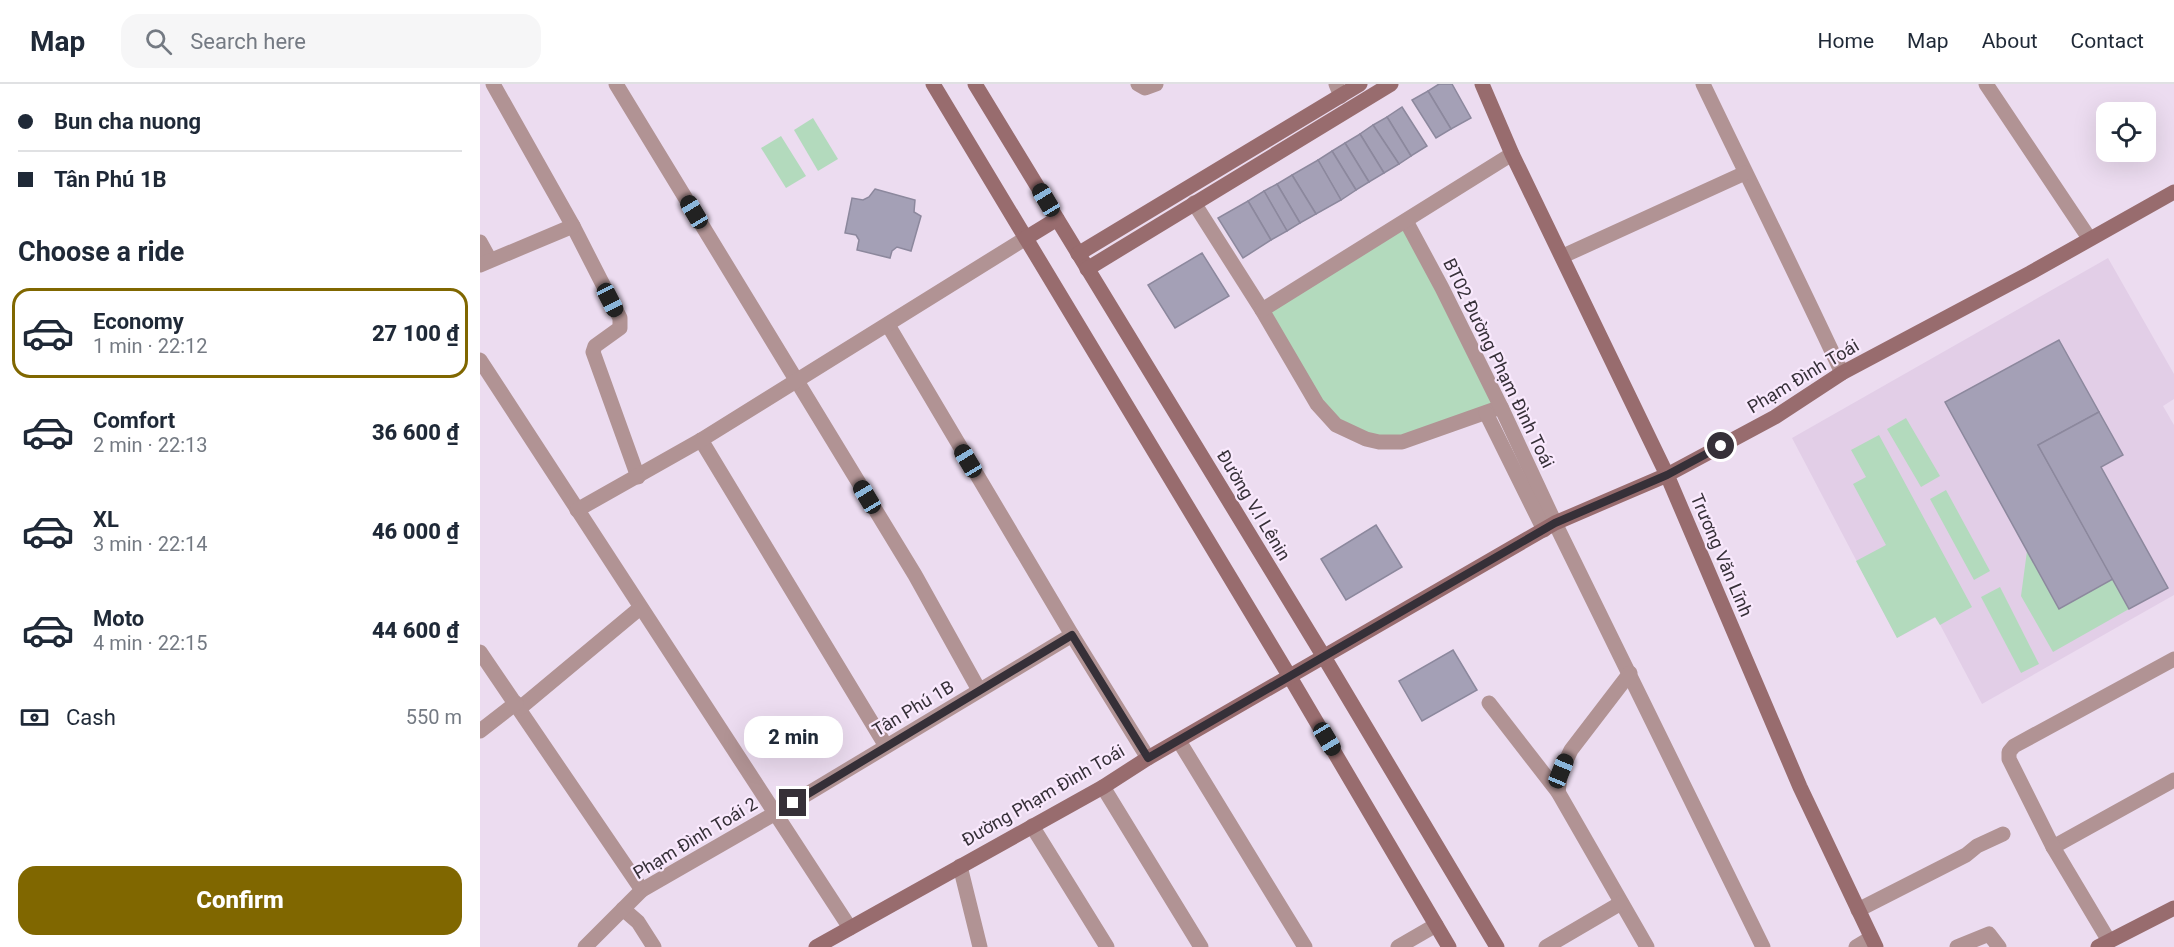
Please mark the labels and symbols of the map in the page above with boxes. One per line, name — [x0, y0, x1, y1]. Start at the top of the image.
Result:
car — [1029, 180, 1063, 220]
car — [677, 192, 711, 232]
street label: BT02 Đường Phạm Đình Toái — [1439, 255, 1559, 471]
car — [594, 280, 626, 320]
street label: Phạm Đình Toái — [1744, 335, 1862, 417]
route start — [1707, 432, 1734, 459]
car — [951, 441, 985, 481]
street label: Đường V.I Lênin — [1213, 446, 1295, 564]
car — [850, 477, 884, 517]
street label: Trương Văn Lĩnh — [1687, 490, 1757, 620]
street label: Tân Phú 1B — [869, 676, 957, 740]
callout: 2 min — [744, 716, 842, 758]
car — [1310, 719, 1344, 759]
street label: Đường Phạm Đình Toái — [958, 740, 1128, 850]
car — [1546, 751, 1576, 791]
route end — [779, 789, 806, 816]
street label: Phạm Đình Toái 2 — [629, 793, 761, 883]

